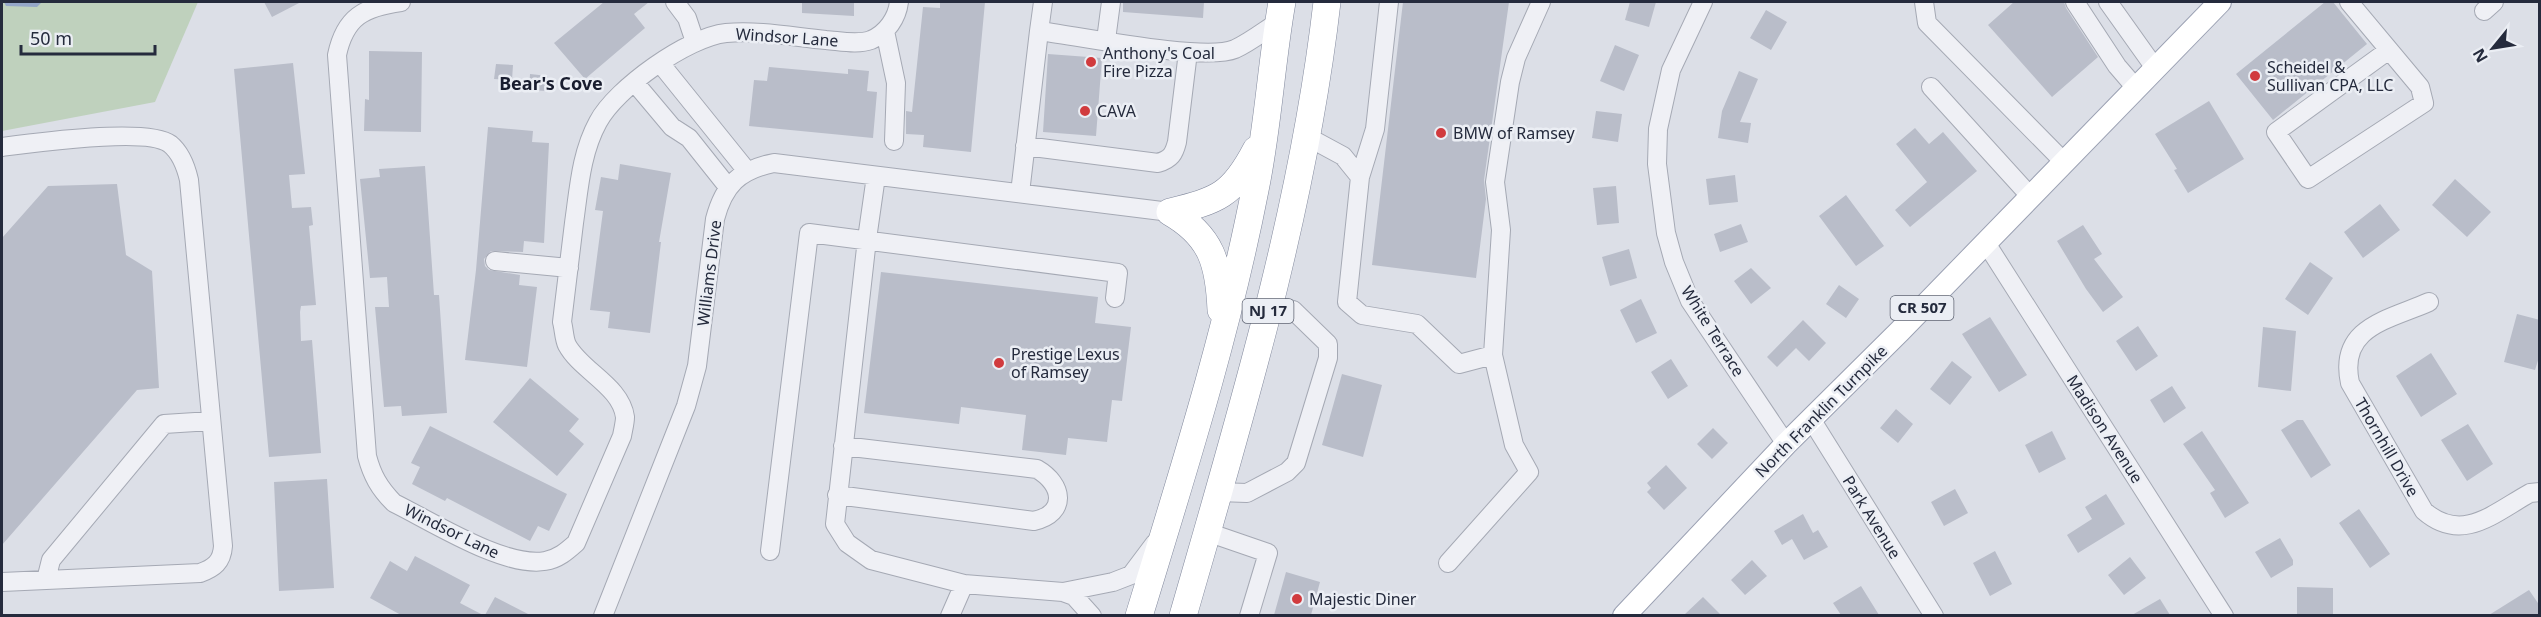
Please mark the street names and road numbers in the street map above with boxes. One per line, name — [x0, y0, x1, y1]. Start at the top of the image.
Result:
street label: Windsor Lane — [735, 22, 839, 52]
street label: Williams Drive — [692, 219, 726, 327]
street label: White Terrace — [1676, 281, 1750, 381]
road number: CR 507 — [1890, 296, 1954, 320]
road number: NJ 17 — [1242, 299, 1294, 323]
street label: North Franklin Turnpike — [1750, 340, 1892, 482]
street label: Madison Avenue — [2062, 371, 2148, 487]
street label: Thornhill Drive — [2350, 393, 2424, 501]
street label: Park Avenue — [1838, 471, 1906, 563]
street label: Windsor Lane — [401, 499, 503, 563]

